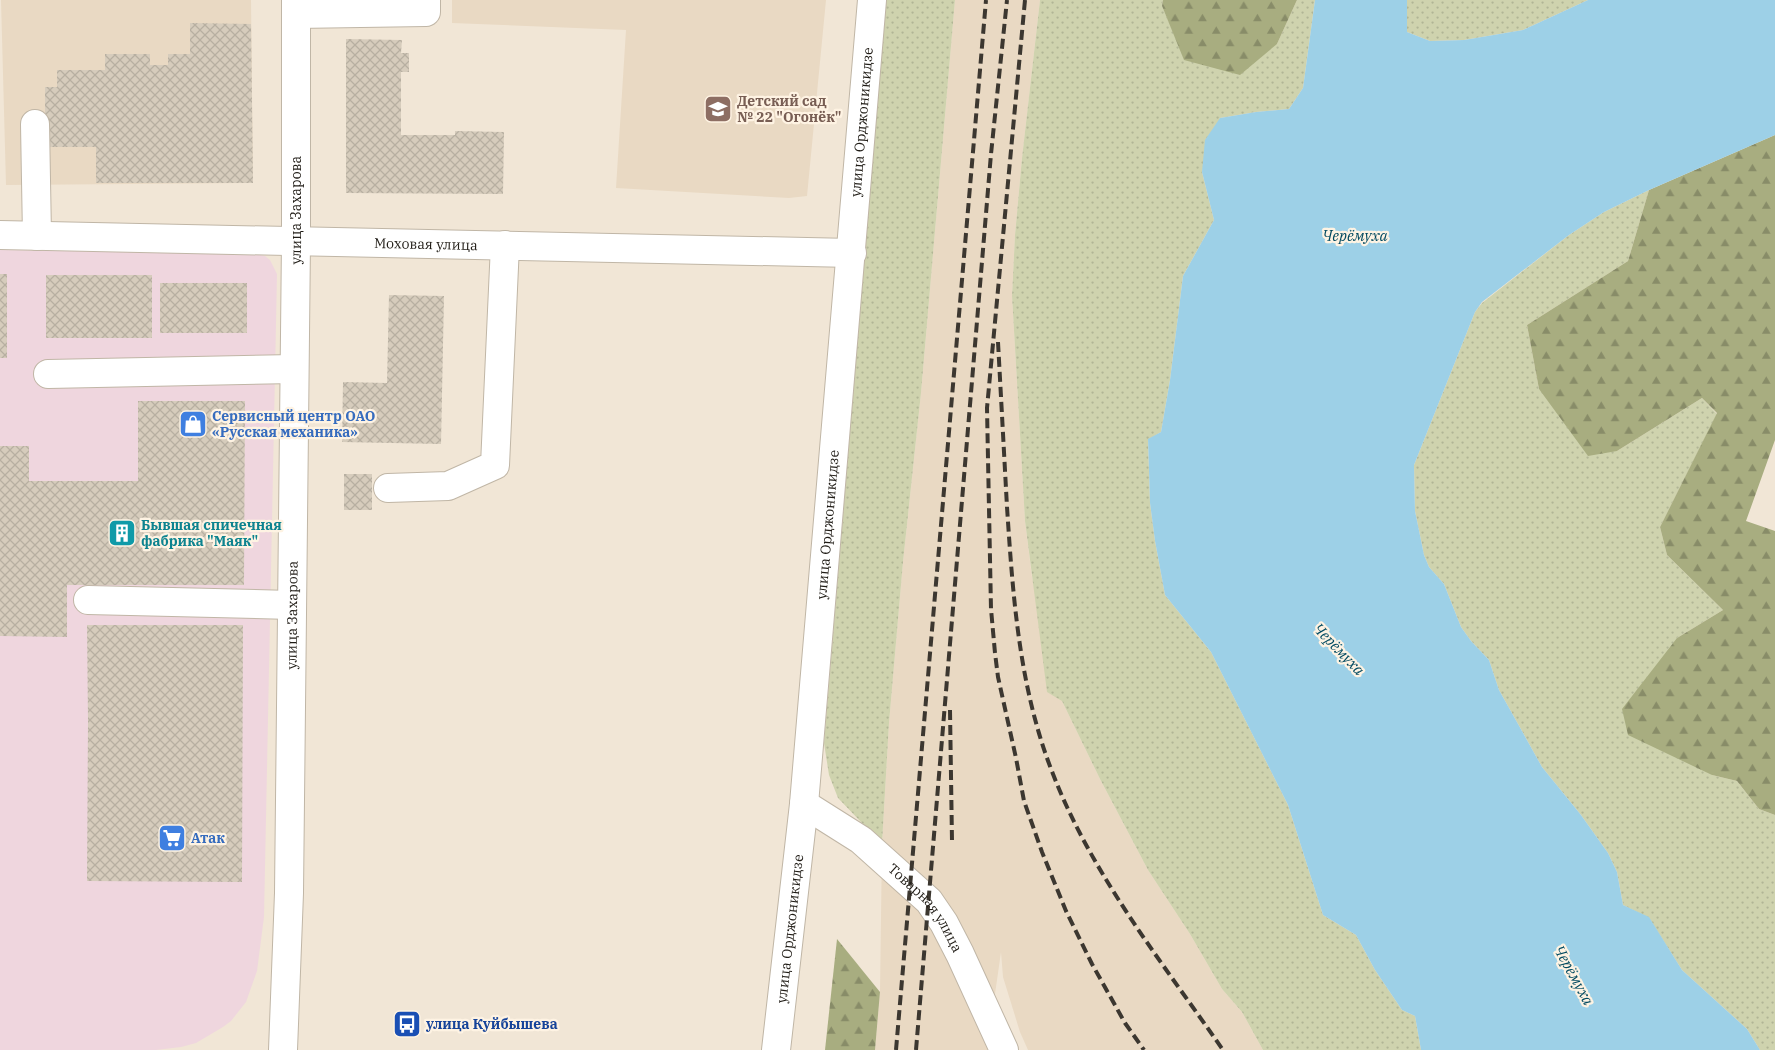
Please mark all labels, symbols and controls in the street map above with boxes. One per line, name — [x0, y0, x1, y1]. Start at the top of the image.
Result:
street label: улица Орджоникидзе — [846, 47, 877, 197]
place label: Детский сад № 22 "Огонёк" — [737, 92, 842, 126]
school or university icon: Детский сад № 22 "Огонёк" — [703, 94, 733, 124]
street label: улица Захарова — [287, 156, 305, 265]
water label: Черёмуха — [1322, 226, 1389, 245]
street label: Моховая улица — [374, 234, 478, 254]
place label: Сервисный центр ОАО «Русская механика» — [212, 407, 375, 441]
shop icon: Сервисный центр ОАО «Русская механика» — [178, 409, 208, 439]
street label: улица Орджоникидзе — [812, 449, 843, 600]
place label: Бывшая спичечная фабрика "Маяк" — [141, 516, 282, 550]
building icon: Бывшая спичечная фабрика "Маяк" — [107, 518, 137, 548]
street label: улица Захарова — [282, 560, 302, 670]
water label: Черёмуха — [1309, 619, 1369, 680]
supermarket icon: Атак — [157, 823, 187, 853]
place label: Атак — [191, 829, 225, 847]
street label: улица Орджоникидзе — [772, 853, 807, 1004]
street label: Товарная улица — [884, 860, 967, 956]
water label: Черёмуха — [1550, 942, 1599, 1009]
bus stop icon: улица Куйбышева — [392, 1009, 422, 1039]
place label: улица Куйбышева — [425, 1015, 558, 1033]

